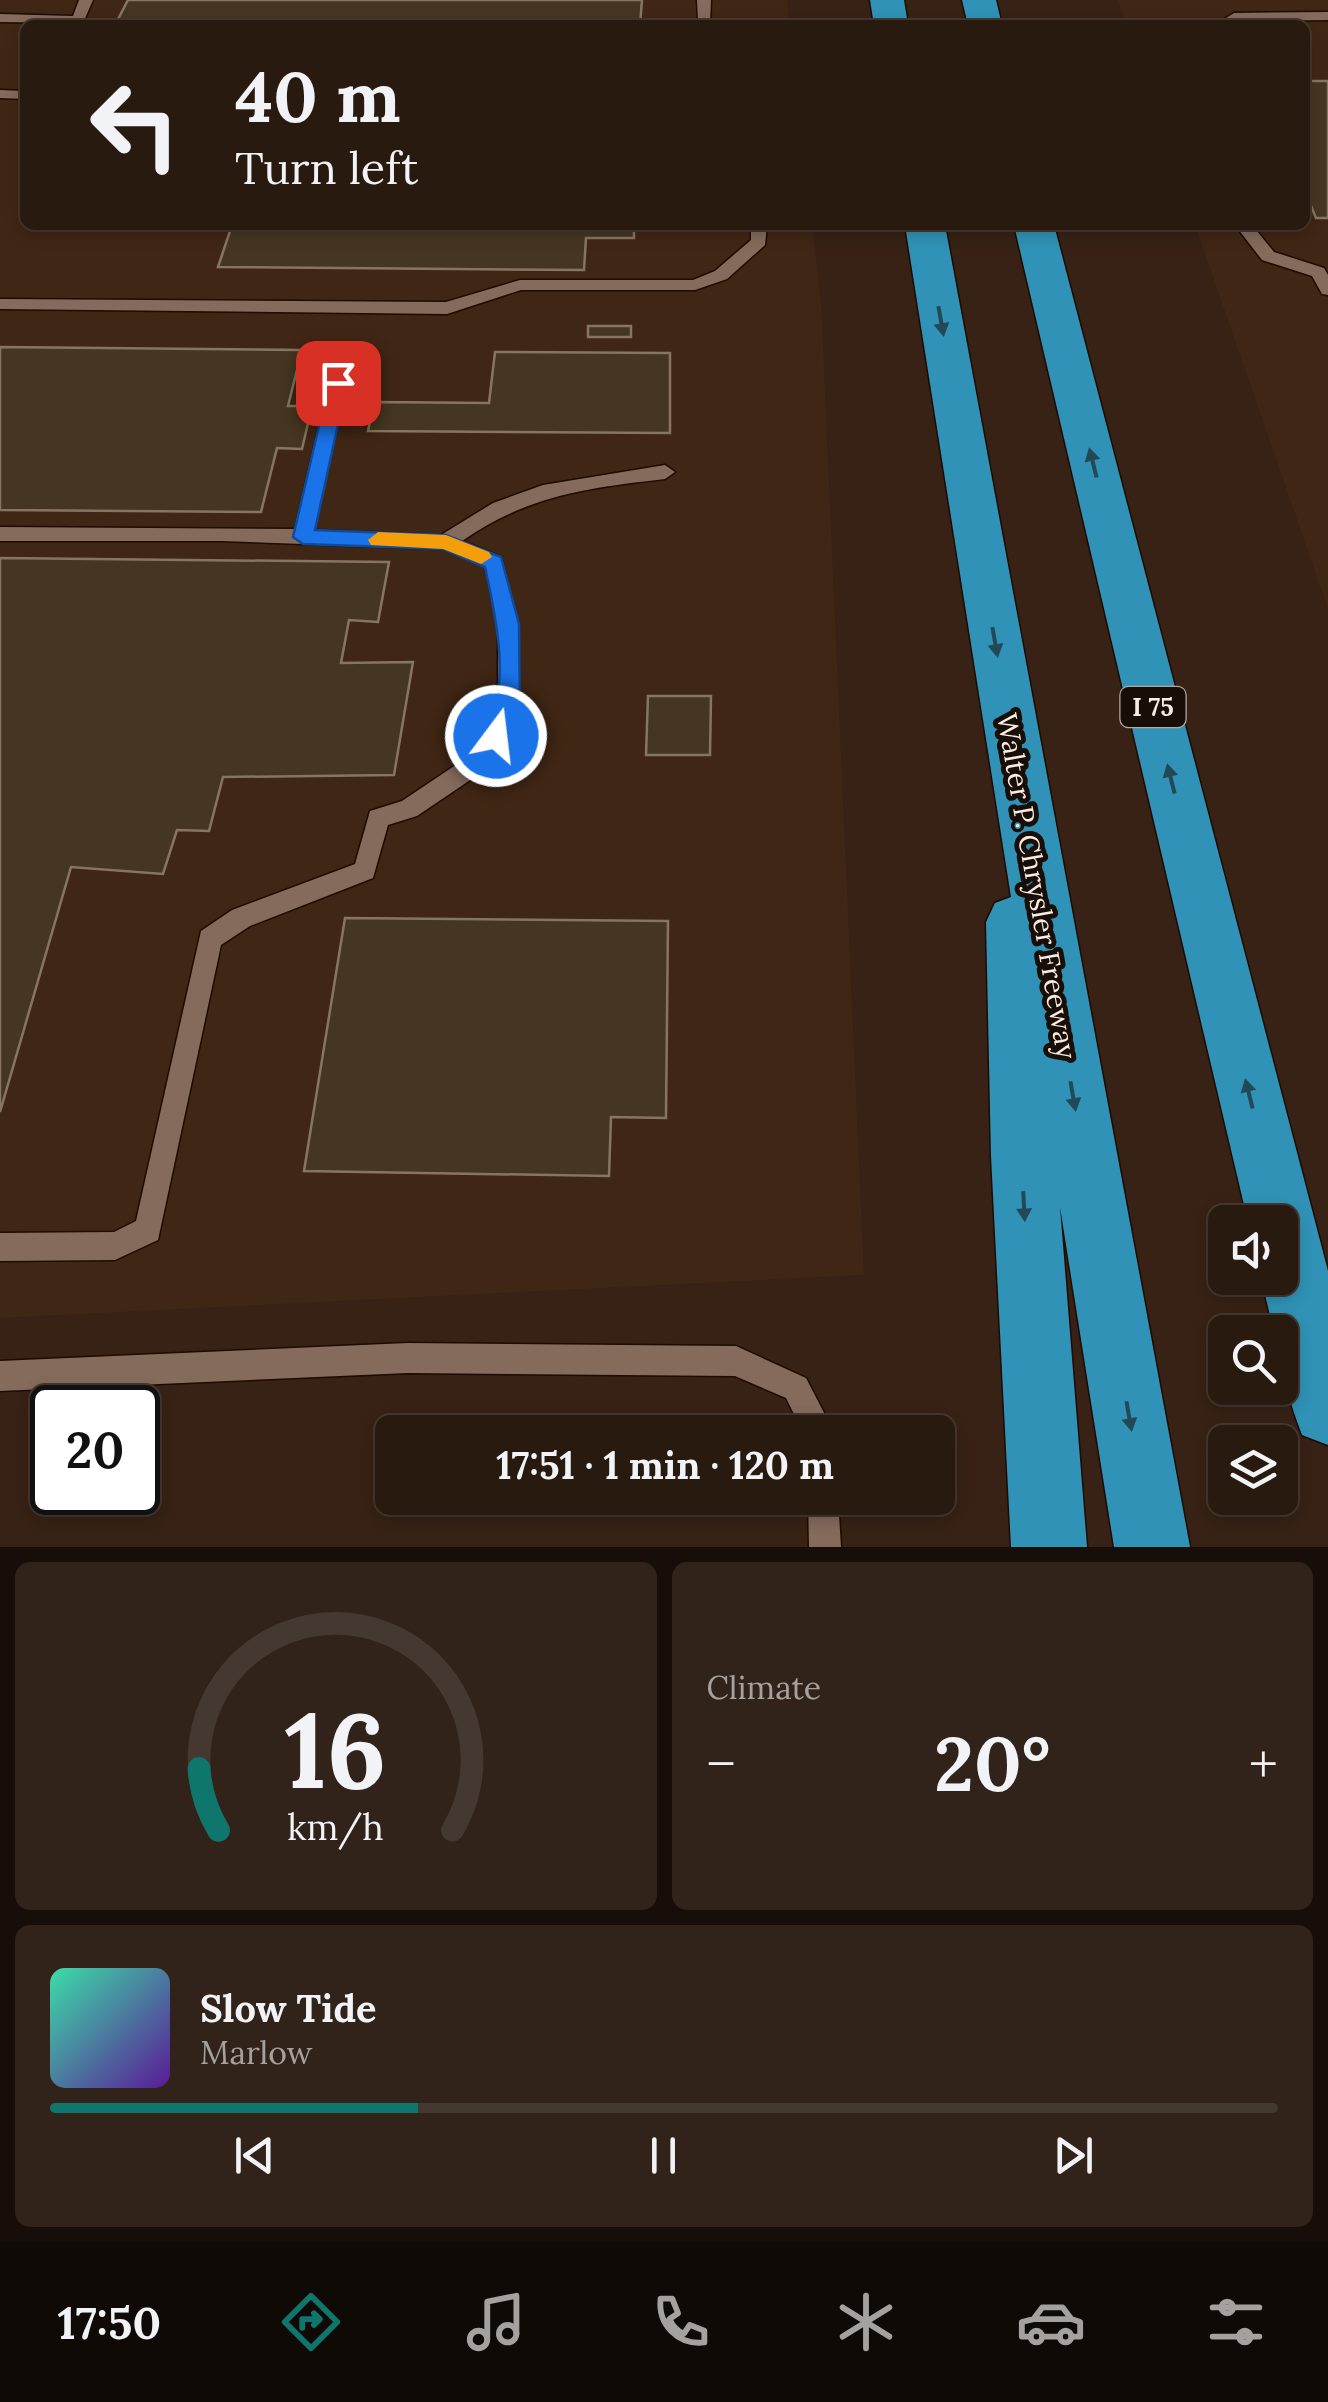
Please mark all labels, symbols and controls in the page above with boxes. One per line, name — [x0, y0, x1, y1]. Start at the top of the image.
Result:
text: 40 m — [235, 52, 401, 141]
icon: left — [70, 60, 200, 190]
text: Turn left — [235, 139, 418, 196]
one-way arrow — [934, 306, 949, 337]
pin — [296, 341, 381, 426]
icon: arrive — [311, 356, 366, 411]
one-way arrow — [1085, 447, 1100, 478]
one-way arrow — [988, 626, 1003, 658]
position arrow — [444, 684, 548, 788]
road number: I 75 — [1120, 687, 1186, 727]
street label: Walter P. Chrysler Freeway — [989, 710, 1085, 1062]
one-way arrow — [1163, 763, 1178, 794]
one-way arrow — [1241, 1078, 1256, 1109]
one-way arrow — [1066, 1081, 1081, 1112]
one-way arrow — [1016, 1190, 1032, 1222]
map controls — [1208, 1205, 1298, 1515]
button: sound — [1208, 1205, 1298, 1295]
button: search — [1208, 1315, 1298, 1405]
speed limit sign: 20 — [30, 1385, 160, 1515]
one-way arrow — [1122, 1401, 1137, 1432]
button: layers — [1208, 1425, 1298, 1515]
text: 17:51 · 1 min · 120 m — [496, 1441, 834, 1489]
text: Climate — [707, 1667, 821, 1708]
text: 16 — [285, 1683, 387, 1816]
text: 20° — [934, 1716, 1050, 1812]
text: − — [707, 1729, 736, 1799]
text: + — [1249, 1729, 1278, 1799]
text: km/h — [287, 1804, 384, 1850]
text: Slow Tide — [200, 1984, 377, 2032]
text: Marlow — [200, 2032, 312, 2073]
icon: previous — [227, 2128, 282, 2183]
icon: pause — [636, 2128, 691, 2183]
icon: next — [1046, 2128, 1101, 2183]
icon: directions — [276, 2287, 346, 2357]
icon: music — [461, 2287, 531, 2357]
icon: phone — [646, 2287, 716, 2357]
icon: climate — [831, 2287, 901, 2357]
icon: car — [1016, 2287, 1086, 2357]
icon: filters — [1201, 2287, 1271, 2357]
text: 17:50 — [57, 2294, 161, 2351]

